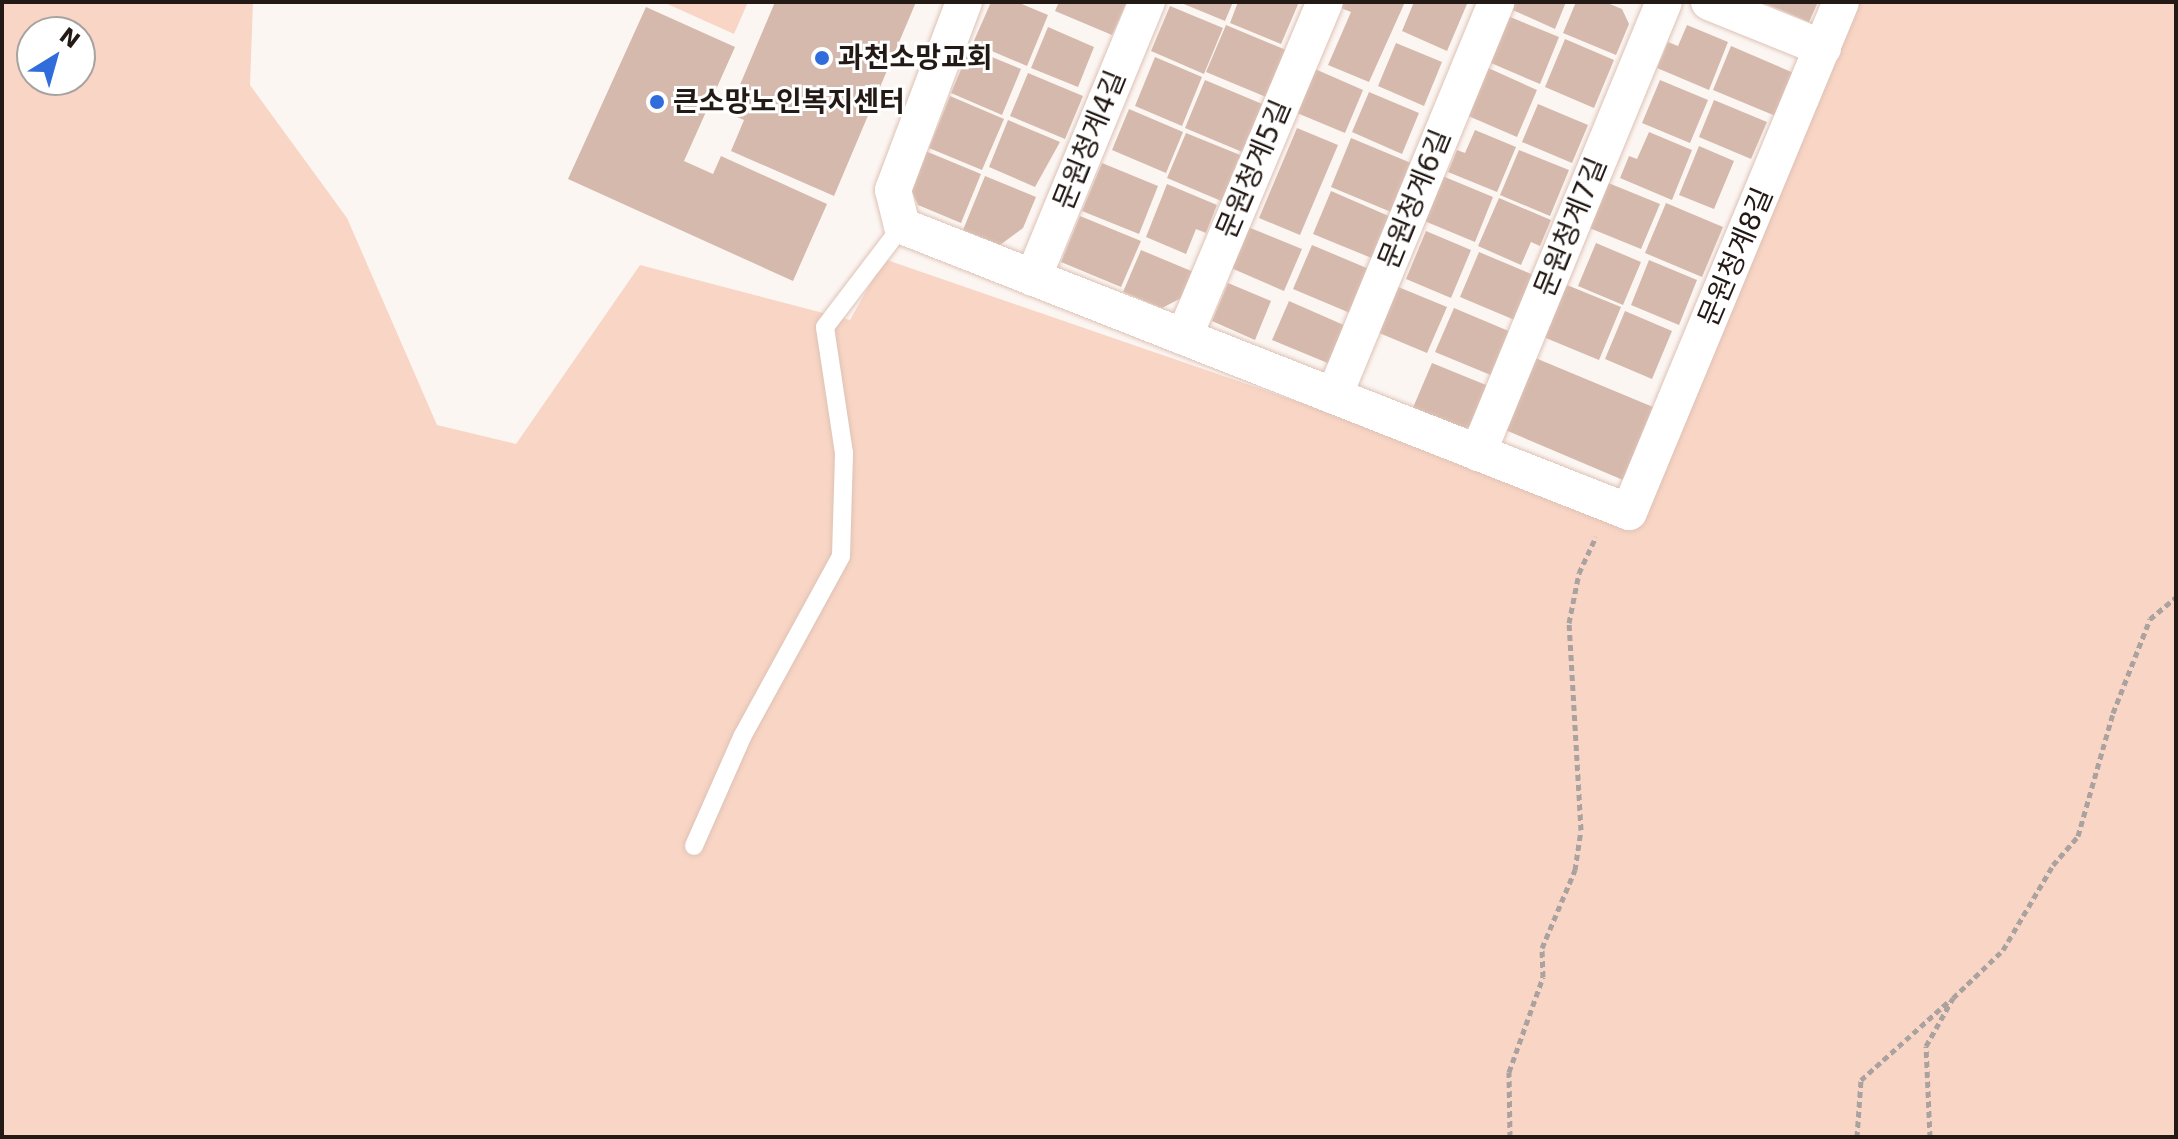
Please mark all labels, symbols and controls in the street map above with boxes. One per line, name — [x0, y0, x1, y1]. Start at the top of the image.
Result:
north arrow — [16, 16, 96, 96]
text: N — [55, 22, 84, 54]
place label: 과천소망교회 — [838, 41, 993, 75]
marker: 과천소망교회 — [813, 49, 831, 67]
street label: 문원청계4길 — [1047, 66, 1133, 214]
place label: 큰소망노인복지센터 — [673, 85, 905, 119]
marker: 큰소망노인복지센터 — [648, 93, 666, 111]
street label: 문원청계5길 — [1210, 95, 1298, 243]
street label: 문원청계6길 — [1372, 125, 1458, 273]
street label: 문원청계7길 — [1528, 153, 1614, 301]
street label: 문원청계8길 — [1692, 183, 1780, 331]

